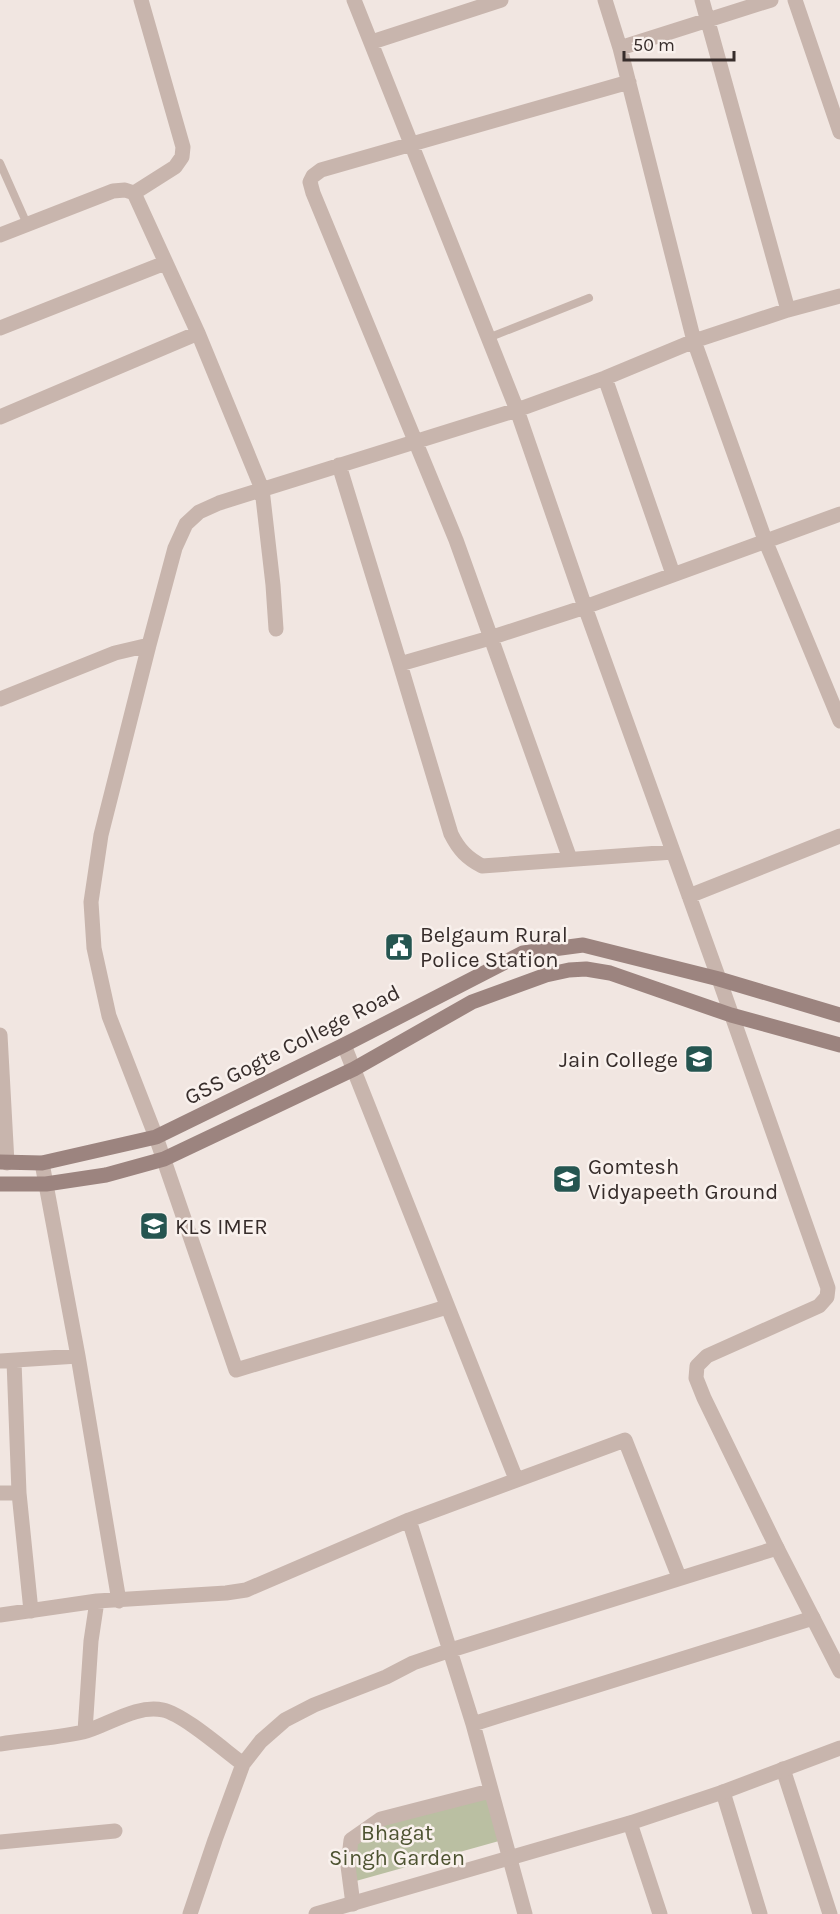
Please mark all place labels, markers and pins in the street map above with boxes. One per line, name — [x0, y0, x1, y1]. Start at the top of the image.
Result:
place label: Belgaum Rural Police Station — [420, 922, 568, 973]
public building icon: Belgaum Rural Police Station — [383, 931, 415, 963]
school or university icon: Jain College — [683, 1043, 715, 1075]
place label: Jain College — [559, 1047, 678, 1073]
place label: Gomtesh Vidyapeeth Ground — [588, 1154, 778, 1205]
school or university icon: Gomtesh Vidyapeeth Ground — [551, 1163, 583, 1195]
school or university icon: KLS IMER — [138, 1210, 170, 1242]
place label: KLS IMER — [175, 1214, 268, 1240]

